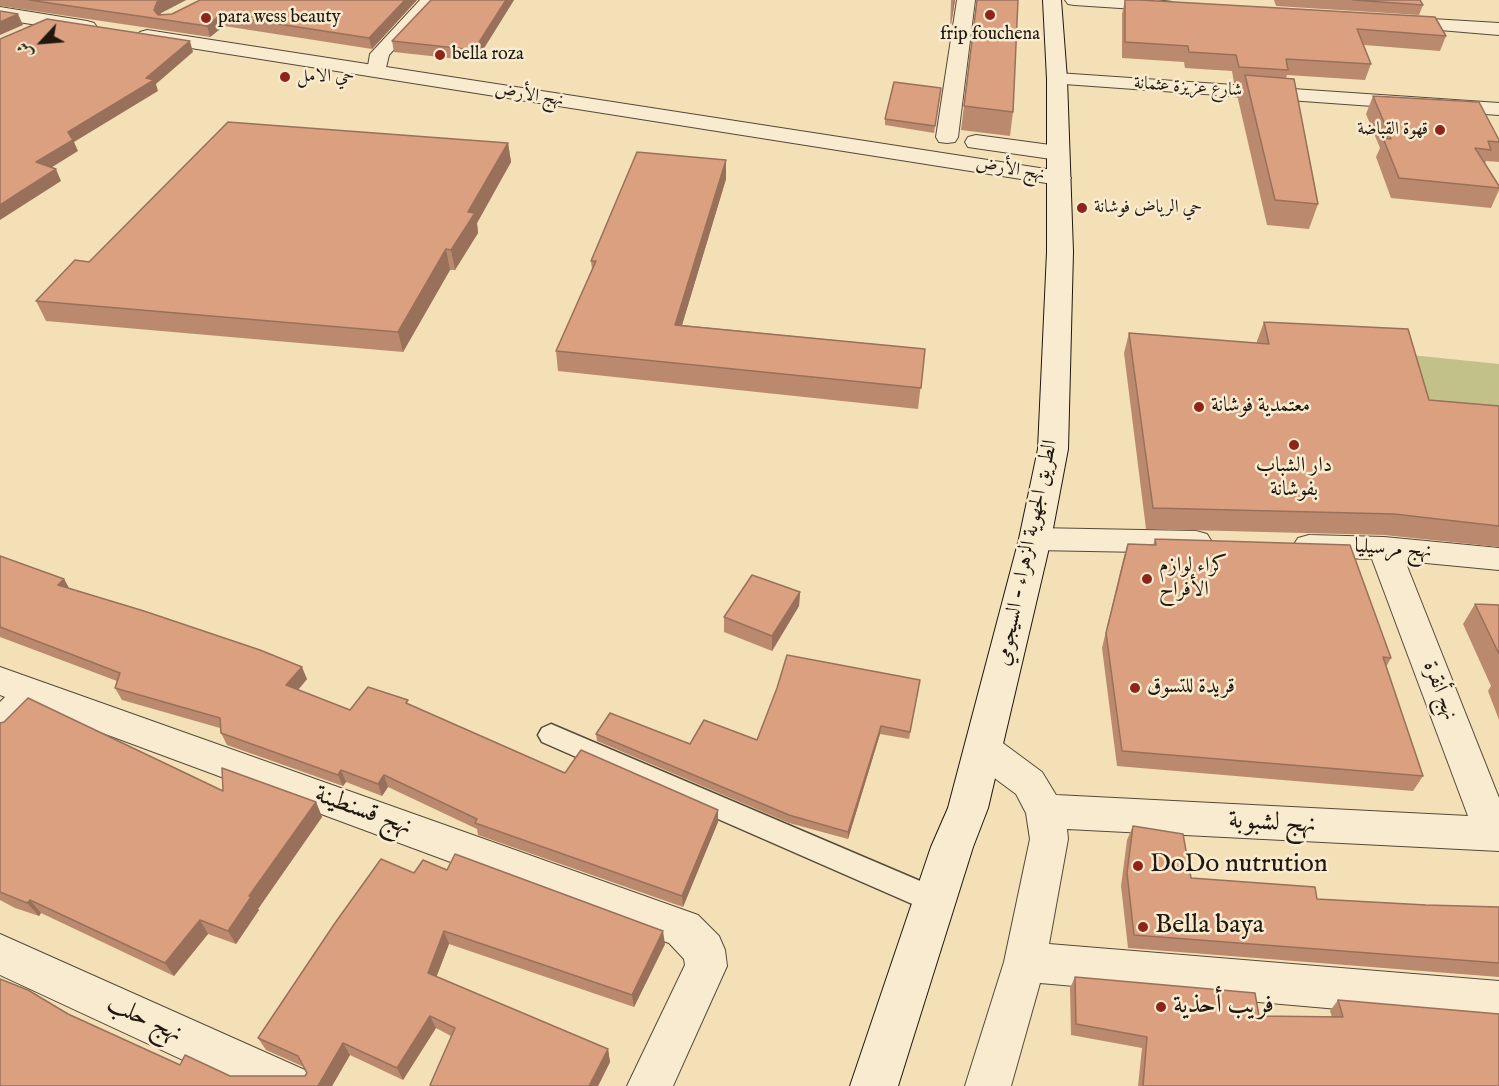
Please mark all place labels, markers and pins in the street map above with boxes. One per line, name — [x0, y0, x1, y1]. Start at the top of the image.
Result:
place label: para wess beauty — [218, 7, 340, 29]
marker: frip fouchena — [983, 8, 997, 22]
marker: para wess beauty — [199, 11, 213, 25]
place label: frip fouchena — [940, 24, 1040, 46]
place label: bella roza — [452, 44, 524, 66]
marker: bella roza — [433, 48, 447, 62]
place label: حي الامل — [297, 66, 355, 88]
marker: حي الامل — [278, 70, 292, 84]
place label: قهوة القباضة — [1357, 119, 1428, 141]
marker: قهوة القباضة — [1433, 123, 1447, 137]
place label: حي الرياض فوشانة — [1094, 197, 1202, 219]
marker: حي الرياض فوشانة — [1075, 201, 1089, 215]
place label: معتمدية فوشانة — [1211, 394, 1310, 420]
marker: معتمدية فوشانة — [1192, 400, 1206, 414]
marker: دار الشباب بفوشانة — [1287, 438, 1301, 452]
place label: دار الشباب بفوشانة — [1256, 454, 1332, 504]
place label: كراء لوازم الأفراح — [1159, 554, 1227, 604]
marker: كراء لوازم الأفراح — [1140, 572, 1154, 586]
place label: قريدة للتسوق — [1147, 675, 1235, 701]
marker: قريدة للتسوق — [1128, 681, 1142, 695]
place label: DoDo nutrution — [1150, 850, 1328, 882]
marker: DoDo nutrution — [1131, 859, 1145, 873]
place label: Bella baya — [1155, 911, 1264, 943]
marker: Bella baya — [1136, 920, 1150, 934]
place label: فريب أحذية — [1173, 991, 1274, 1023]
marker: فريب أحذية — [1154, 1000, 1168, 1014]

